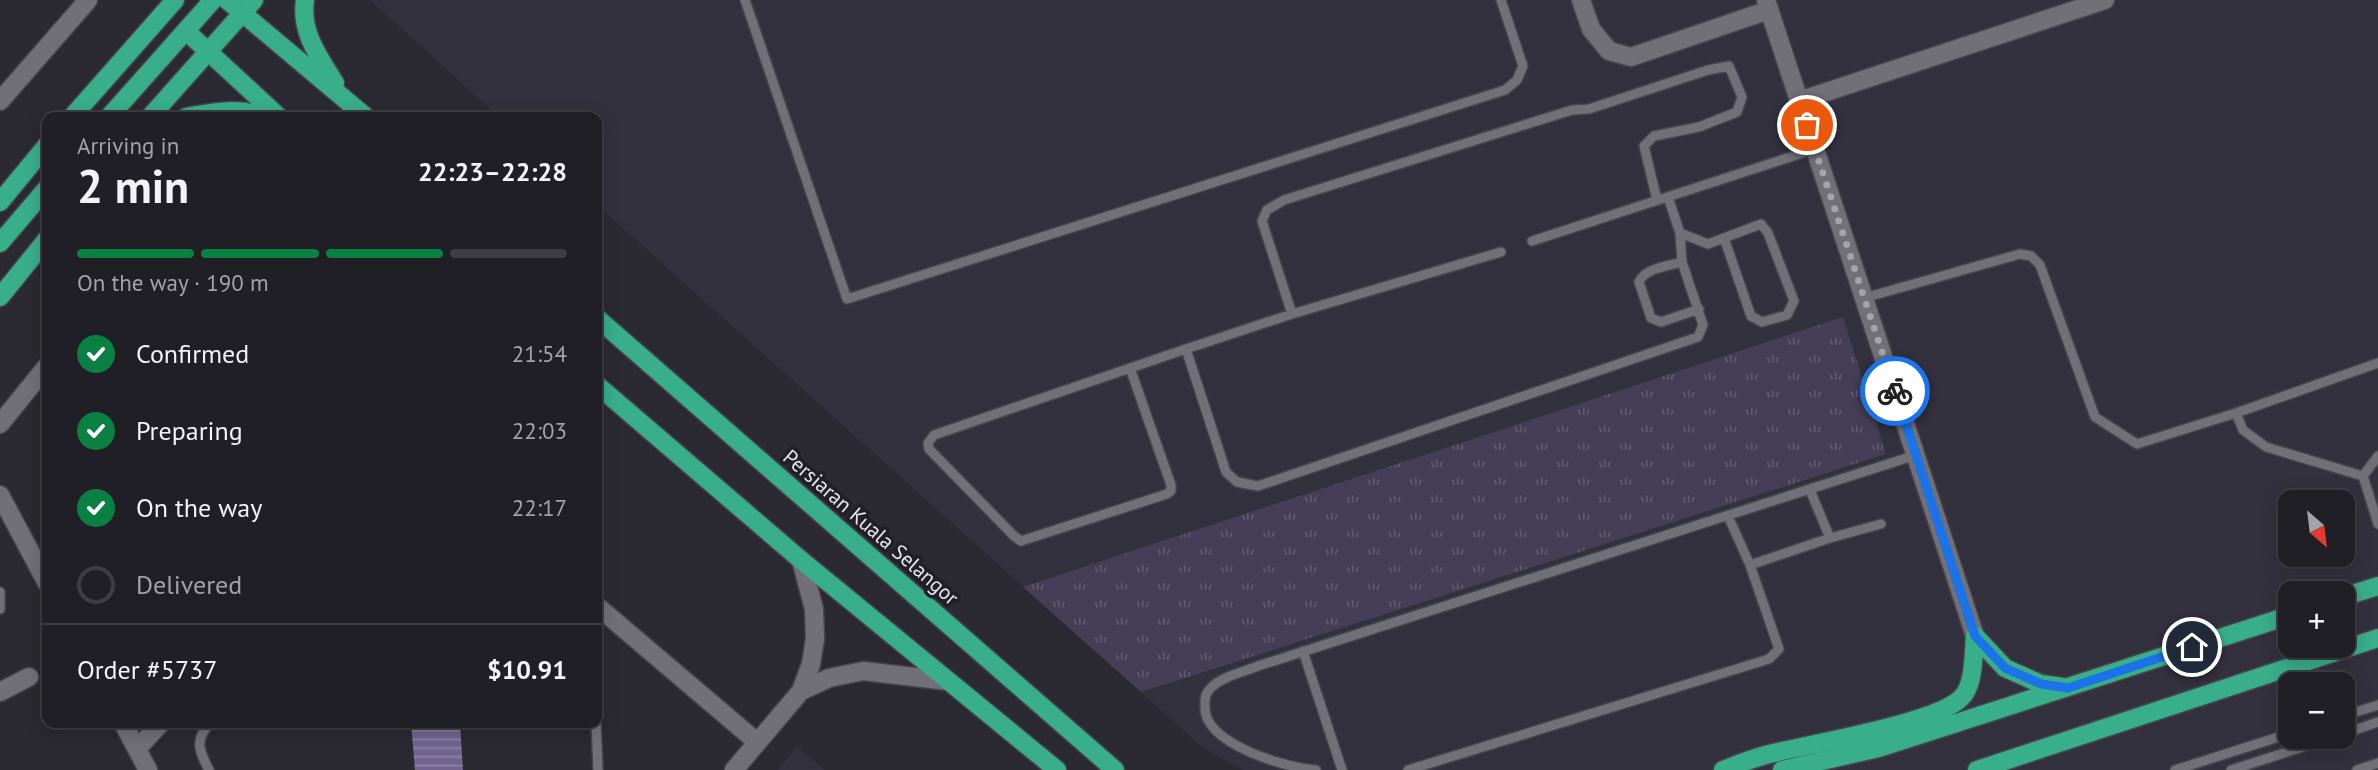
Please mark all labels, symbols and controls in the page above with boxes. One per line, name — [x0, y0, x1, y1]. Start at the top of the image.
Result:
pin — [1777, 95, 1837, 155]
icon: bag — [1788, 106, 1826, 144]
text: Arriving in — [77, 131, 179, 160]
text: 22:23–22:28 — [418, 155, 567, 188]
text: 2 min — [77, 156, 189, 216]
text: On the way · 190 m — [77, 268, 269, 297]
icon: check — [77, 335, 115, 373]
text: Confirmed — [136, 337, 249, 370]
text: 21:54 — [512, 339, 567, 368]
courier — [1860, 356, 1930, 426]
icon: bike — [1876, 372, 1914, 410]
icon: check — [77, 412, 115, 450]
text: Preparing — [136, 414, 243, 447]
text: 22:03 — [512, 416, 567, 445]
street label: Persiaran Kuala Selangor — [778, 443, 964, 611]
icon: check — [77, 489, 115, 527]
north arrow — [2278, 490, 2356, 567]
map controls — [2278, 490, 2355, 749]
text: On the way — [136, 491, 262, 524]
text: 22:17 — [512, 493, 567, 522]
text: Delivered — [136, 568, 242, 601]
button: + — [2278, 581, 2355, 658]
pin — [2162, 617, 2222, 677]
icon: home — [2173, 628, 2211, 666]
text: Order #5737 — [77, 653, 217, 686]
text: $10.91 — [487, 653, 567, 686]
button: − — [2278, 672, 2355, 749]

